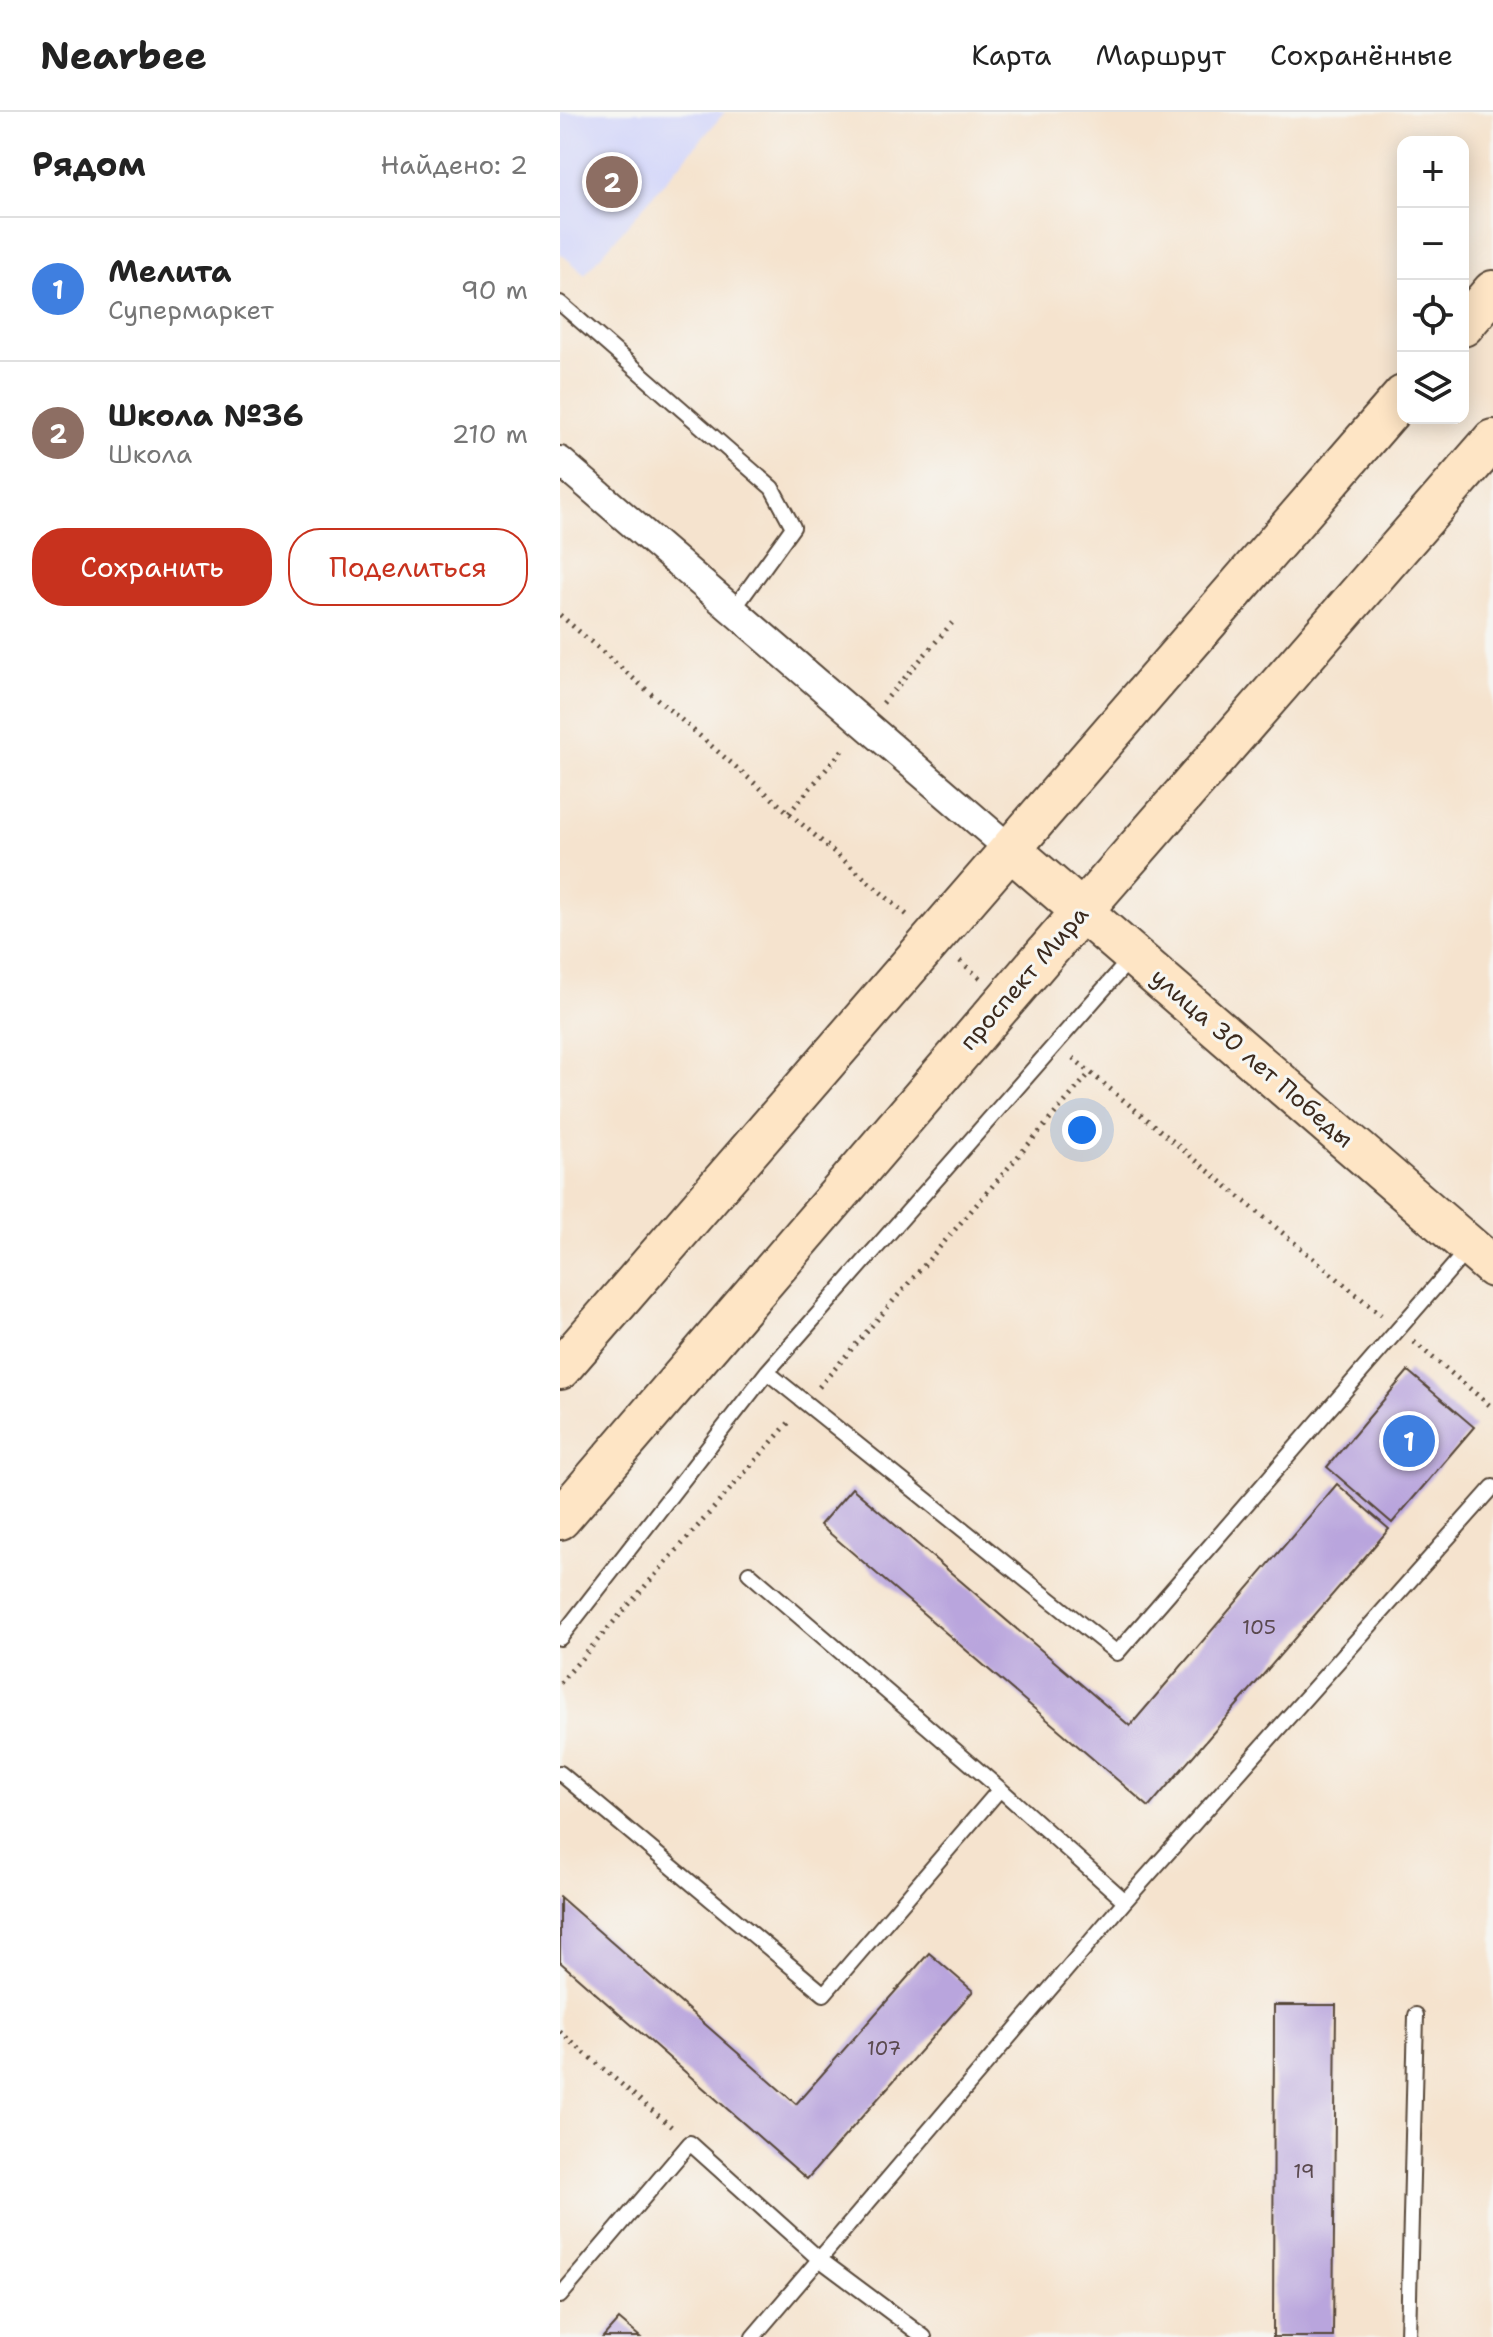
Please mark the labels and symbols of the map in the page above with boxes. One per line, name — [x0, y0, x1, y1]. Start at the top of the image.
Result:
pin: 2 — [586, 152, 638, 212]
street label: проспект Мира — [952, 899, 1096, 1057]
street label: улица 30 лет Победы — [1144, 961, 1360, 1155]
your location — [1062, 1110, 1102, 1150]
pin: 1 — [1383, 1411, 1435, 1471]
house number: 105 — [1242, 1614, 1276, 1640]
house number: 107 — [867, 2035, 901, 2061]
house number: 19 — [1293, 2158, 1315, 2184]

